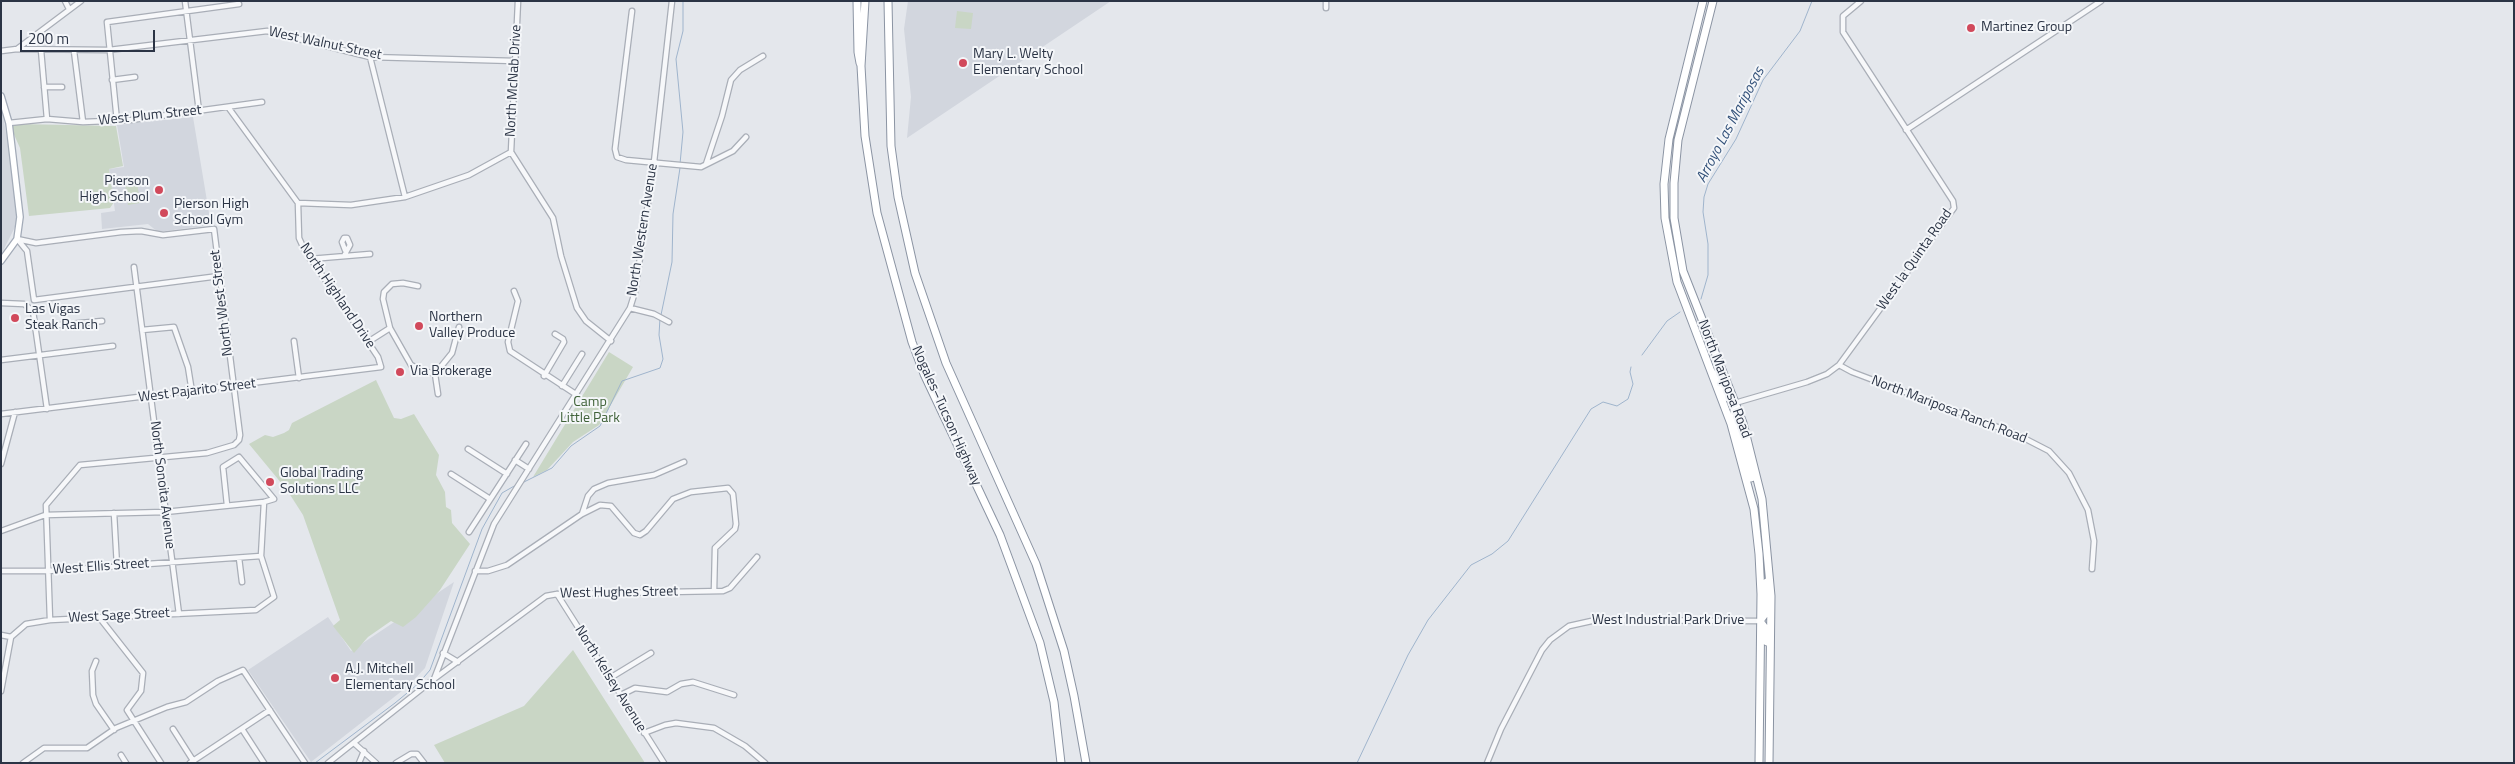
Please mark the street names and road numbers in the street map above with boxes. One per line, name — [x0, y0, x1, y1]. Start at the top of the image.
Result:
street label: West Walnut Street — [267, 24, 383, 64]
street label: North McNab Drive — [503, 24, 525, 138]
street label: West Plum Street — [98, 102, 202, 130]
street label: North Western Avenue — [624, 162, 662, 298]
street label: West la Quinta Road — [1874, 206, 1956, 314]
street label: North Highland Drive — [296, 240, 378, 352]
street label: North West Street — [207, 249, 237, 357]
street label: North Mariposa Road — [1694, 317, 1754, 441]
street label: Nogales–Tucson Highway — [908, 343, 984, 489]
street label: North Mariposa Ranch Road — [1869, 373, 2029, 447]
street label: West Pajarito Street — [137, 375, 257, 407]
street label: North Sonoita Avenue — [146, 420, 178, 550]
street label: West Ellis Street — [52, 555, 150, 579]
street label: West Hughes Street — [560, 584, 678, 602]
street label: West Sage Street — [68, 605, 170, 627]
street label: West Industrial Park Drive — [1592, 613, 1744, 629]
street label: North Kelsey Avenue — [570, 623, 650, 735]

